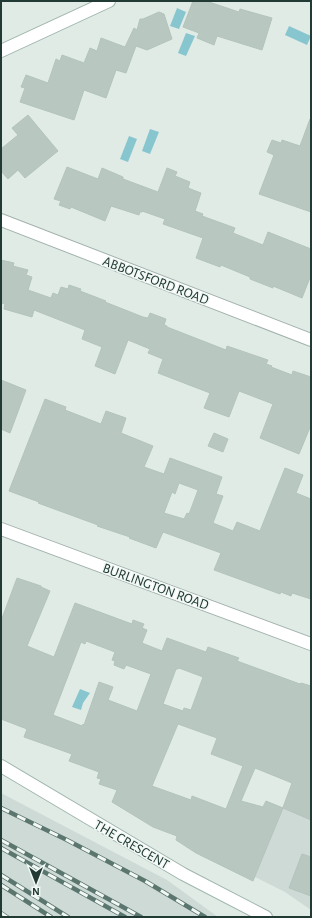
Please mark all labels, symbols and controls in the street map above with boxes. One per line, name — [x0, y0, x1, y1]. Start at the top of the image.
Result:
street label: ABBOTSFORD ROAD — [101, 254, 211, 308]
street label: BURLINGTON ROAD — [101, 561, 211, 613]
street label: THE CRESCENT — [92, 818, 172, 872]
north arrow — [16, 862, 56, 902]
text: N — [32, 886, 40, 897]

